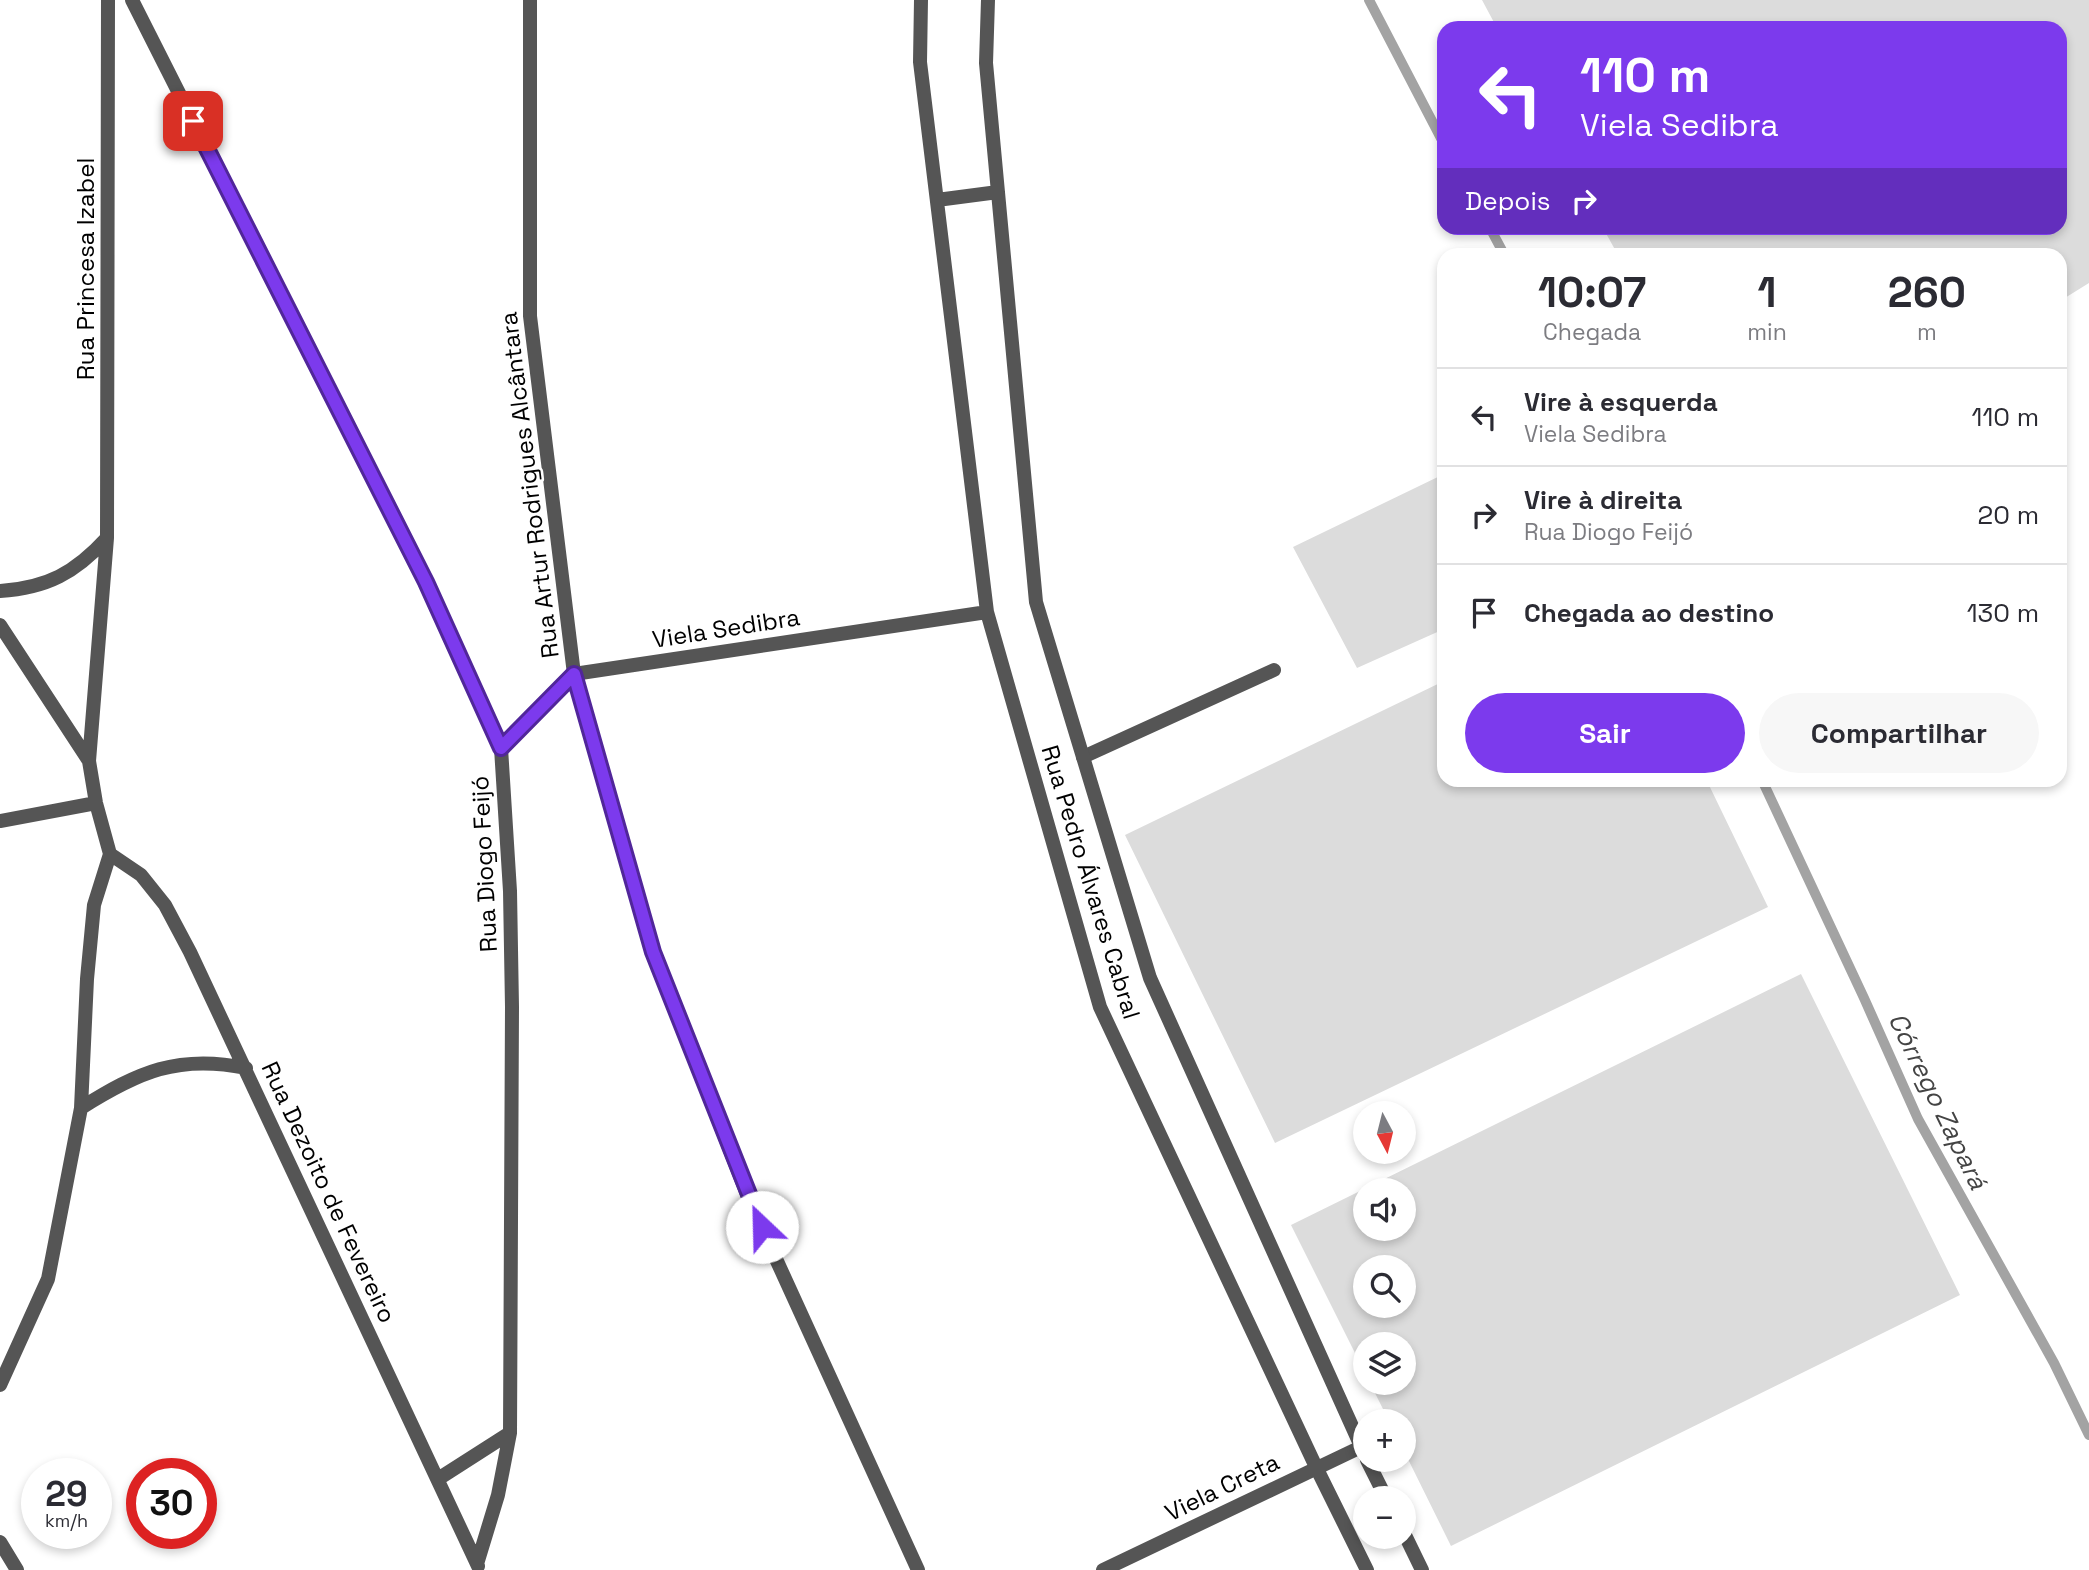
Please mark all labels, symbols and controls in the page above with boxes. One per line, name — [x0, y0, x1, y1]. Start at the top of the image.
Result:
text: 110 m — [1580, 44, 1710, 106]
icon: left — [1465, 49, 1556, 140]
pin — [163, 91, 223, 151]
icon: arrive — [174, 102, 212, 140]
text: Viela Sedibra — [1580, 105, 1779, 145]
street label: Rua Princesa Izabel — [70, 158, 101, 380]
icon: right — [1565, 182, 1603, 220]
text: Depois — [1465, 184, 1551, 218]
text: 10:07 — [1538, 266, 1646, 319]
text: 1 — [1758, 266, 1777, 319]
text: 260 — [1888, 266, 1966, 319]
street label: Rua Artur Rodrigues Alcântara — [492, 310, 566, 660]
text: Chegada — [1543, 317, 1641, 347]
text: min — [1747, 317, 1787, 347]
text: m — [1917, 317, 1937, 347]
text: Vire à esquerda — [1524, 385, 1718, 419]
icon: left — [1465, 398, 1503, 436]
text: 110 m — [1972, 400, 2039, 434]
text: Viela Sedibra — [1524, 419, 1667, 449]
text: Vire à direita — [1524, 483, 1682, 517]
icon: right — [1465, 496, 1503, 534]
text: 20 m — [1978, 498, 2039, 532]
text: Rua Diogo Feijó — [1524, 517, 1693, 547]
icon: arrive — [1465, 594, 1503, 632]
text: Chegada ao destino — [1524, 596, 1774, 630]
text: 130 m — [1967, 596, 2039, 630]
street label: Viela Sedibra — [650, 601, 802, 655]
button: Sair — [1465, 693, 1745, 773]
button: Compartilhar — [1759, 693, 2039, 773]
street label: Rua Pedro Álvares Cabral — [1035, 741, 1147, 1023]
street label: Rua Diogo Feijó — [464, 775, 504, 953]
water label: Córrego Zapará — [1880, 1007, 1996, 1196]
street label: Rua Dezoito de Fevereiro — [255, 1056, 403, 1328]
north arrow — [1353, 1101, 1416, 1164]
map controls — [1353, 1101, 1416, 1549]
button: sound — [1353, 1178, 1416, 1241]
position arrow — [725, 1190, 799, 1264]
button: search — [1353, 1255, 1416, 1318]
button: layers — [1353, 1332, 1416, 1395]
button: + — [1353, 1409, 1416, 1472]
street label: Viela Creta — [1160, 1446, 1284, 1528]
speed limit sign: 30 — [126, 1458, 217, 1549]
text: 29 — [45, 1472, 88, 1516]
button: − — [1353, 1486, 1416, 1549]
text: km/h — [45, 1509, 88, 1532]

